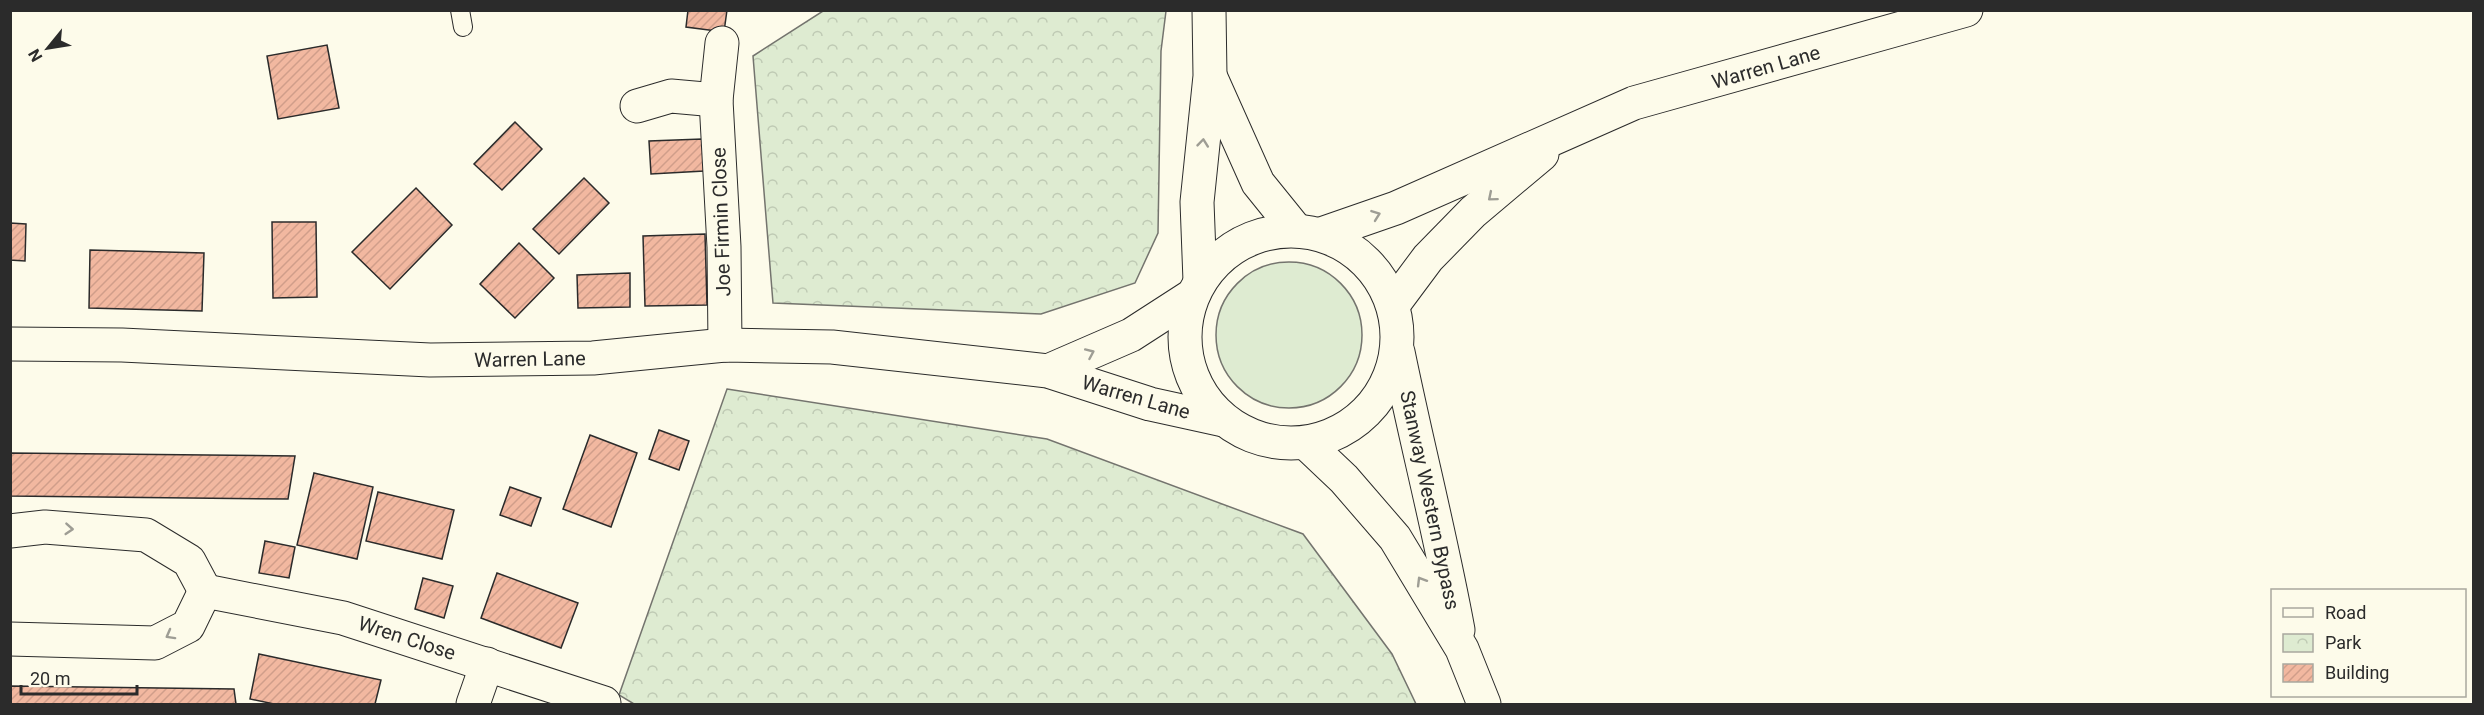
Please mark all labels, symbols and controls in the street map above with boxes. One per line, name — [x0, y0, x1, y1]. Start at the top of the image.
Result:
north arrow — [18, 18, 78, 78]
street label: Warren Lane — [1709, 40, 1823, 94]
text: N — [24, 46, 46, 65]
one-way arrow — [1196, 139, 1209, 148]
street label: Joe Firmin Close — [706, 147, 736, 297]
one-way arrow — [1488, 189, 1499, 200]
one-way arrow — [1370, 209, 1381, 222]
street label: Warren Lane — [474, 346, 586, 372]
one-way arrow — [1083, 348, 1094, 360]
street label: Warren Lane — [1079, 370, 1193, 424]
street label: Stanway Western Bypass — [1395, 388, 1465, 612]
one-way arrow — [64, 522, 73, 535]
one-way arrow — [1417, 577, 1428, 587]
legend — [2271, 589, 2466, 697]
text: Road — [2325, 602, 2366, 623]
street label: Wren Close — [355, 611, 459, 665]
one-way arrow — [166, 628, 176, 639]
text: Park — [2325, 632, 2362, 653]
scale bar — [21, 658, 136, 696]
text: Building — [2325, 662, 2389, 683]
text: 20 m — [30, 668, 70, 689]

